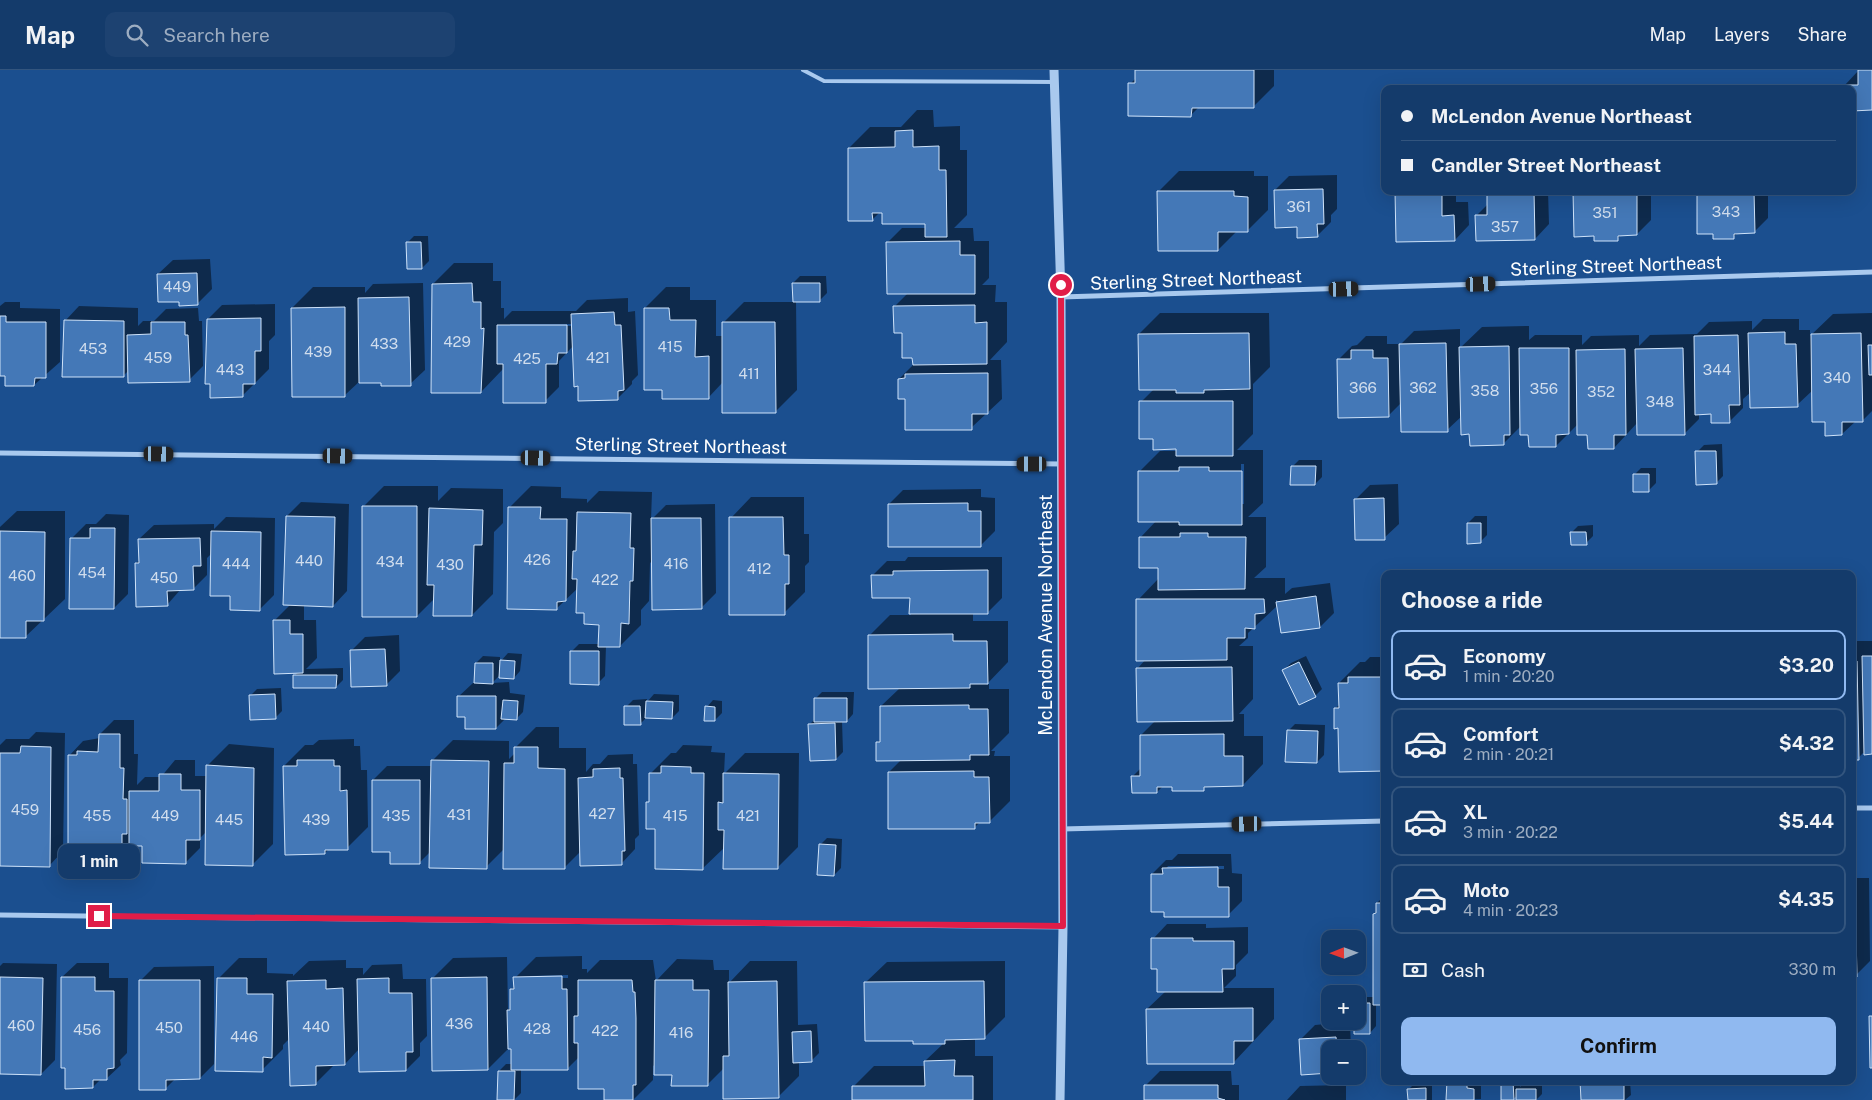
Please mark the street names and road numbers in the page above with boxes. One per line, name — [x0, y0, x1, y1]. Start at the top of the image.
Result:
street label: Sterling Street Northeast — [1510, 251, 1722, 280]
street label: Sterling Street Northeast — [1090, 265, 1302, 294]
street label: Sterling Street Northeast — [575, 433, 787, 458]
street label: McLendon Avenue Northeast — [1035, 494, 1056, 736]

